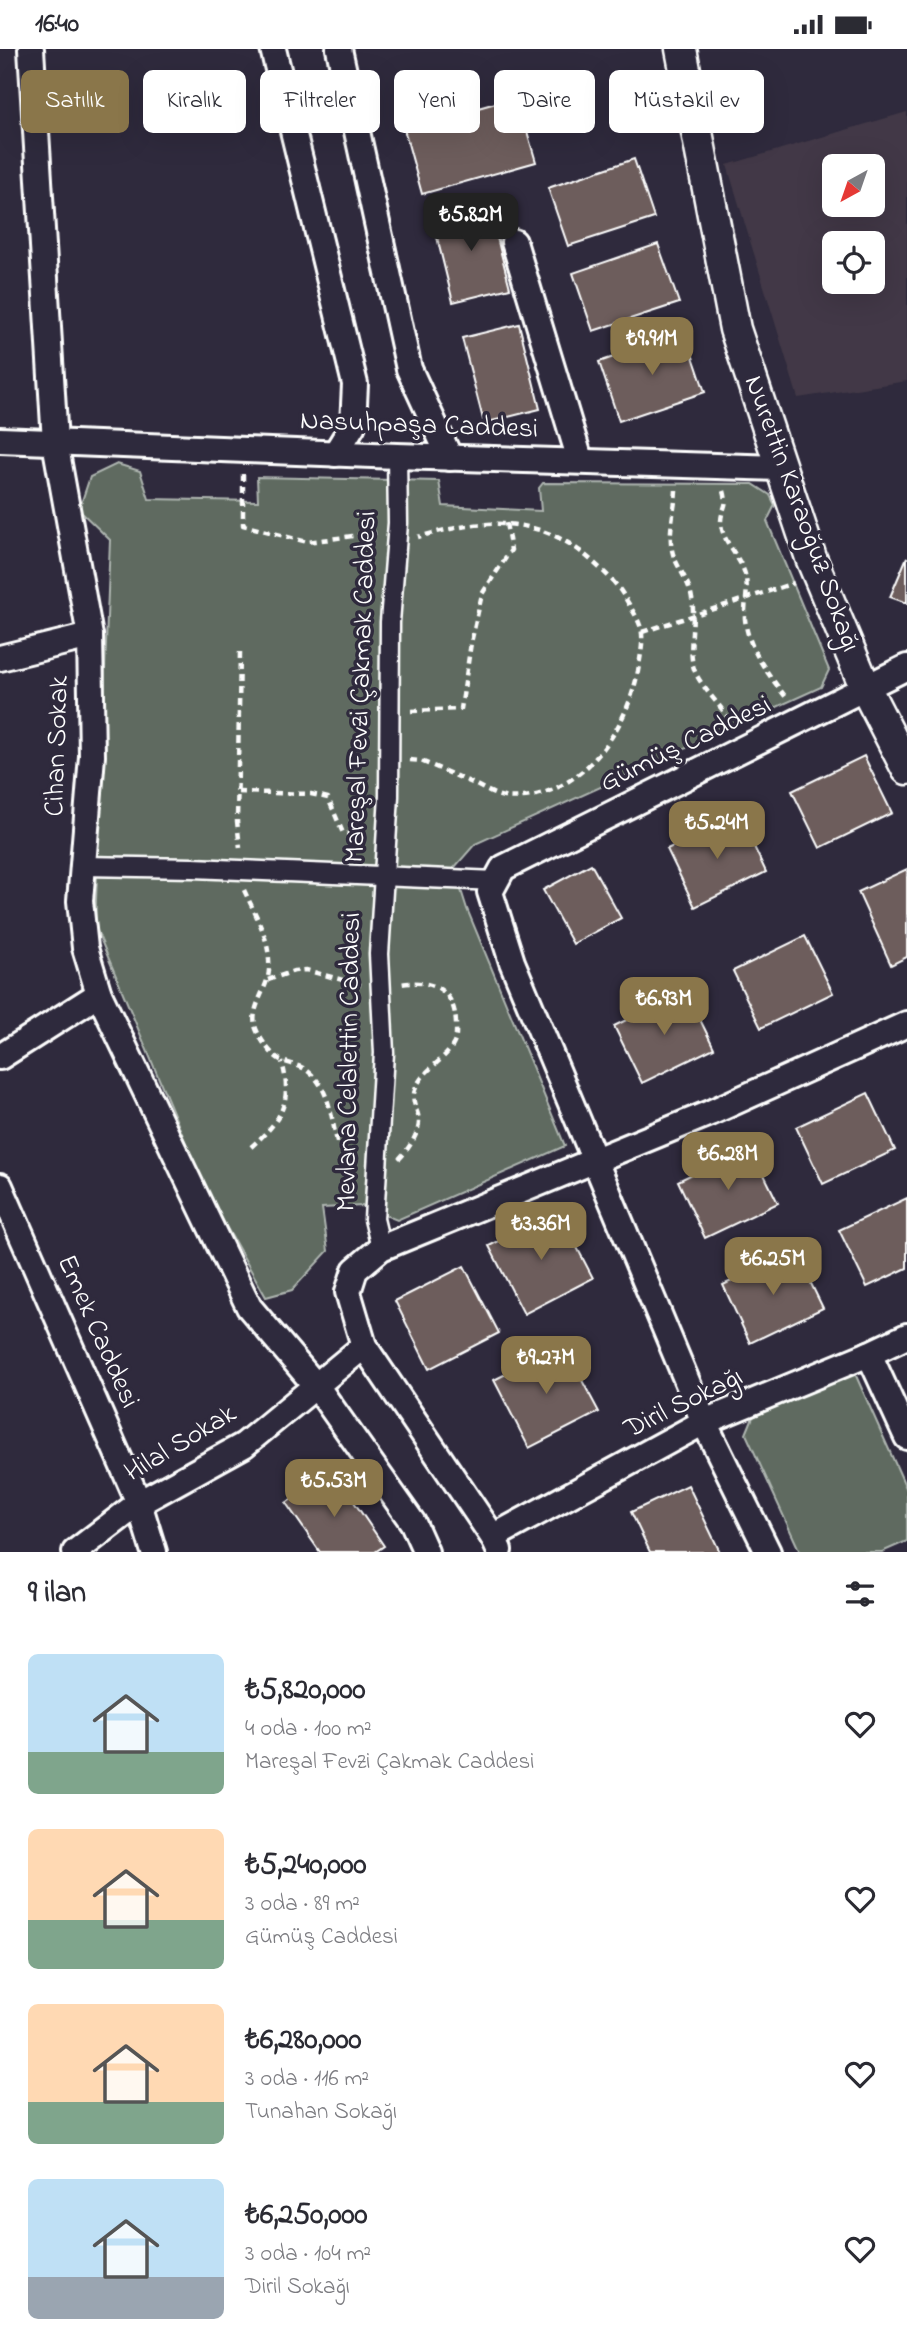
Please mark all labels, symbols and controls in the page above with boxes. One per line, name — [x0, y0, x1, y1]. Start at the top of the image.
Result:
text: 16:40 — [35, 6, 79, 44]
chip: Satılık — [21, 70, 129, 133]
chip: Kiralık — [143, 70, 246, 133]
chip: Filtreler — [260, 70, 380, 133]
chip: Yeni — [394, 70, 480, 133]
chip: Daire — [494, 70, 595, 133]
chip: Müstakil ev — [609, 70, 764, 133]
north arrow — [822, 154, 886, 217]
map controls — [822, 154, 885, 294]
pin: ₺5.82M — [414, 193, 528, 253]
text: ₺5.82M — [439, 199, 503, 232]
button: locate — [822, 231, 885, 294]
pin: ₺9.91M — [595, 317, 709, 377]
text: ₺9.91M — [626, 323, 678, 356]
street label: Nurettin Karaoğuz Sokağı — [732, 370, 870, 658]
street label: Nasuhpaşa Caddesi — [299, 401, 539, 451]
street label: Mareşal Fevzi Çakmak Caddesi — [335, 510, 389, 864]
street label: Cihan Sokak — [35, 674, 81, 817]
street label: Gümüş Caddesi — [593, 686, 779, 804]
pin: ₺5.24M — [660, 801, 774, 861]
text: ₺5.24M — [685, 807, 749, 840]
street label: Mevlana Celalettin Caddesi — [327, 912, 373, 1212]
pin: ₺6.93M — [607, 977, 721, 1037]
text: ₺6.93M — [636, 983, 692, 1016]
pin: ₺6.28M — [671, 1133, 785, 1192]
text: ₺6.28M — [698, 1138, 758, 1171]
pin: ₺3.36M — [484, 1203, 598, 1262]
text: ₺3.36M — [511, 1208, 571, 1241]
pin: ₺6.25M — [716, 1237, 830, 1297]
text: ₺6.25M — [741, 1243, 805, 1276]
street label: Emek Caddesi — [45, 1249, 149, 1415]
pin: ₺9.27M — [489, 1337, 603, 1396]
text: ₺9.27M — [517, 1342, 575, 1375]
street label: Diril Sokağı — [617, 1358, 750, 1451]
street label: Hilal Sokak — [117, 1394, 245, 1494]
pin: ₺5.53M — [277, 1459, 391, 1519]
text: ₺5.53M — [301, 1465, 367, 1498]
text: 9 ilan — [28, 1572, 86, 1616]
icon: filters — [841, 1575, 879, 1613]
text: ₺5,820,000 — [245, 1669, 365, 1713]
icon: home — [84, 1682, 168, 1766]
icon: heart — [841, 1705, 879, 1743]
text: 4 oda · 100 m² — [245, 1713, 372, 1746]
text: Mareşal Fevzi Çakmak Caddesi — [245, 1746, 534, 1779]
text: ₺5,240,000 — [245, 1844, 367, 1888]
icon: home — [84, 1857, 168, 1941]
icon: heart — [841, 1880, 879, 1918]
text: 3 oda · 89 m² — [245, 1888, 360, 1921]
text: Gümüş Caddesi — [245, 1921, 398, 1954]
text: ₺6,280,000 — [245, 2019, 361, 2063]
icon: home — [84, 2032, 168, 2116]
icon: heart — [841, 2055, 879, 2093]
text: 3 oda · 116 m² — [245, 2063, 369, 2096]
text: Tunahan Sokağı — [245, 2096, 397, 2129]
text: ₺6,250,000 — [245, 2194, 367, 2238]
icon: home — [84, 2207, 168, 2291]
icon: heart — [841, 2230, 879, 2268]
text: 3 oda · 104 m² — [245, 2238, 371, 2271]
text: Diril Sokağı — [245, 2271, 350, 2304]

